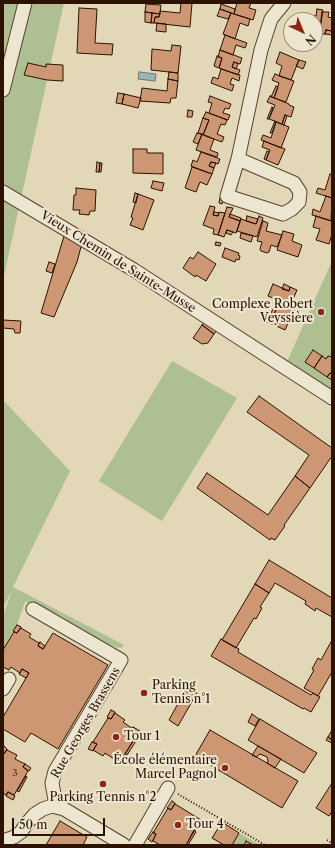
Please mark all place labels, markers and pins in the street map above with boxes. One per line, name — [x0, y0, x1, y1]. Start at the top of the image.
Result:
place label: Complexe Robert Veyssière — [212, 298, 313, 326]
marker: Complexe Robert Veyssière — [316, 307, 326, 317]
place label: Parking Tennis n°1 — [152, 679, 210, 707]
marker: Parking Tennis n°1 — [139, 688, 149, 698]
place label: Tour 1 — [124, 730, 160, 744]
marker: Tour 1 — [111, 732, 121, 742]
place label: École élémentaire Marcel Pagnol — [113, 754, 217, 782]
marker: École élémentaire Marcel Pagnol — [220, 763, 230, 773]
marker: Parking Tennis n°2 — [98, 779, 108, 789]
place label: Parking Tennis n°2 — [50, 791, 156, 805]
place label: Tour 4 — [186, 818, 224, 832]
marker: Tour 4 — [173, 820, 183, 830]

